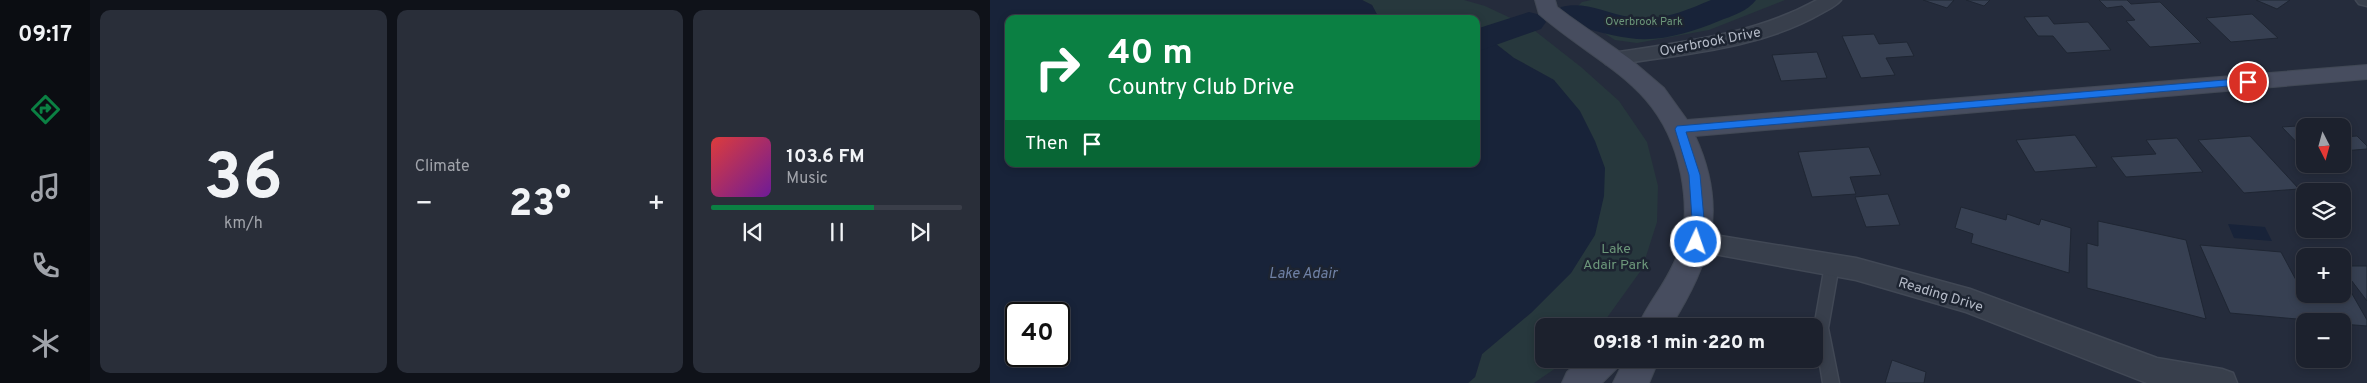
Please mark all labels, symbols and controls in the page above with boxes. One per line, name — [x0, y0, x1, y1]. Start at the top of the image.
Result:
park label: Overbrook Park — [1605, 15, 1683, 29]
text: 09:17 — [18, 22, 72, 49]
street label: Overbrook Drive — [1658, 24, 1762, 61]
text: 40 m — [1108, 32, 1193, 76]
icon: right — [1025, 35, 1090, 100]
pin — [2227, 61, 2269, 103]
icon: arrive — [2234, 68, 2262, 96]
text: Country Club Drive — [1108, 75, 1294, 102]
icon: directions — [28, 92, 63, 127]
north arrow — [2296, 118, 2351, 172]
map controls — [2296, 118, 2351, 368]
icon: arrive — [1078, 130, 1106, 158]
text: Then — [1025, 132, 1068, 156]
text: 36 — [204, 140, 283, 222]
text: 103.6 FM — [786, 145, 865, 169]
text: Climate — [415, 157, 470, 177]
text: Music — [786, 169, 828, 189]
icon: music — [28, 170, 63, 205]
text: 23° — [509, 181, 571, 230]
button: layers — [2296, 183, 2351, 238]
text: − — [415, 187, 433, 223]
text: + — [647, 187, 665, 223]
text: km/h — [224, 214, 263, 234]
position arrow — [1669, 215, 1721, 267]
icon: previous — [739, 218, 767, 246]
icon: pause — [823, 218, 851, 246]
icon: next — [906, 218, 934, 246]
park label: Lake Adair Park — [1583, 241, 1649, 274]
icon: phone — [28, 248, 63, 283]
button: + — [2296, 248, 2351, 303]
water label: Lake Adair — [1269, 265, 1338, 284]
street label: Reading Drive — [1896, 274, 1985, 316]
speed limit sign: 40 — [1005, 302, 1070, 367]
button: − — [2296, 313, 2351, 368]
icon: climate — [28, 326, 63, 361]
text: 09:18 · 1 min · 220 m — [1593, 331, 1765, 355]

